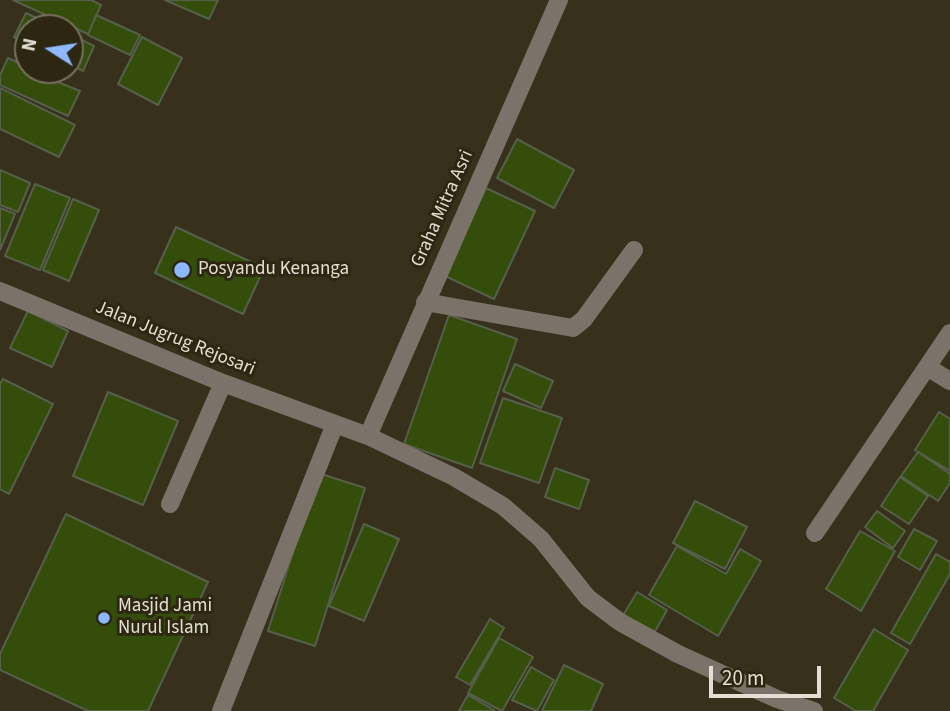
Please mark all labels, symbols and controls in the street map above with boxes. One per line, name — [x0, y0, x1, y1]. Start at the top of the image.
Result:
north arrow — [14, 14, 84, 84]
text: N — [15, 36, 44, 54]
street label: Graha Mitra Asri — [407, 147, 479, 271]
place label: Posyandu Kenanga — [198, 259, 349, 281]
marker: Posyandu Kenanga — [172, 260, 192, 280]
street label: Jalan Jugrug Rejosari — [92, 297, 258, 381]
place label: Masjid Jami Nurul Islam — [118, 596, 212, 640]
marker: Masjid Jami Nurul Islam — [96, 610, 112, 626]
scale bar — [712, 652, 824, 696]
text: 20 m — [722, 663, 764, 693]

